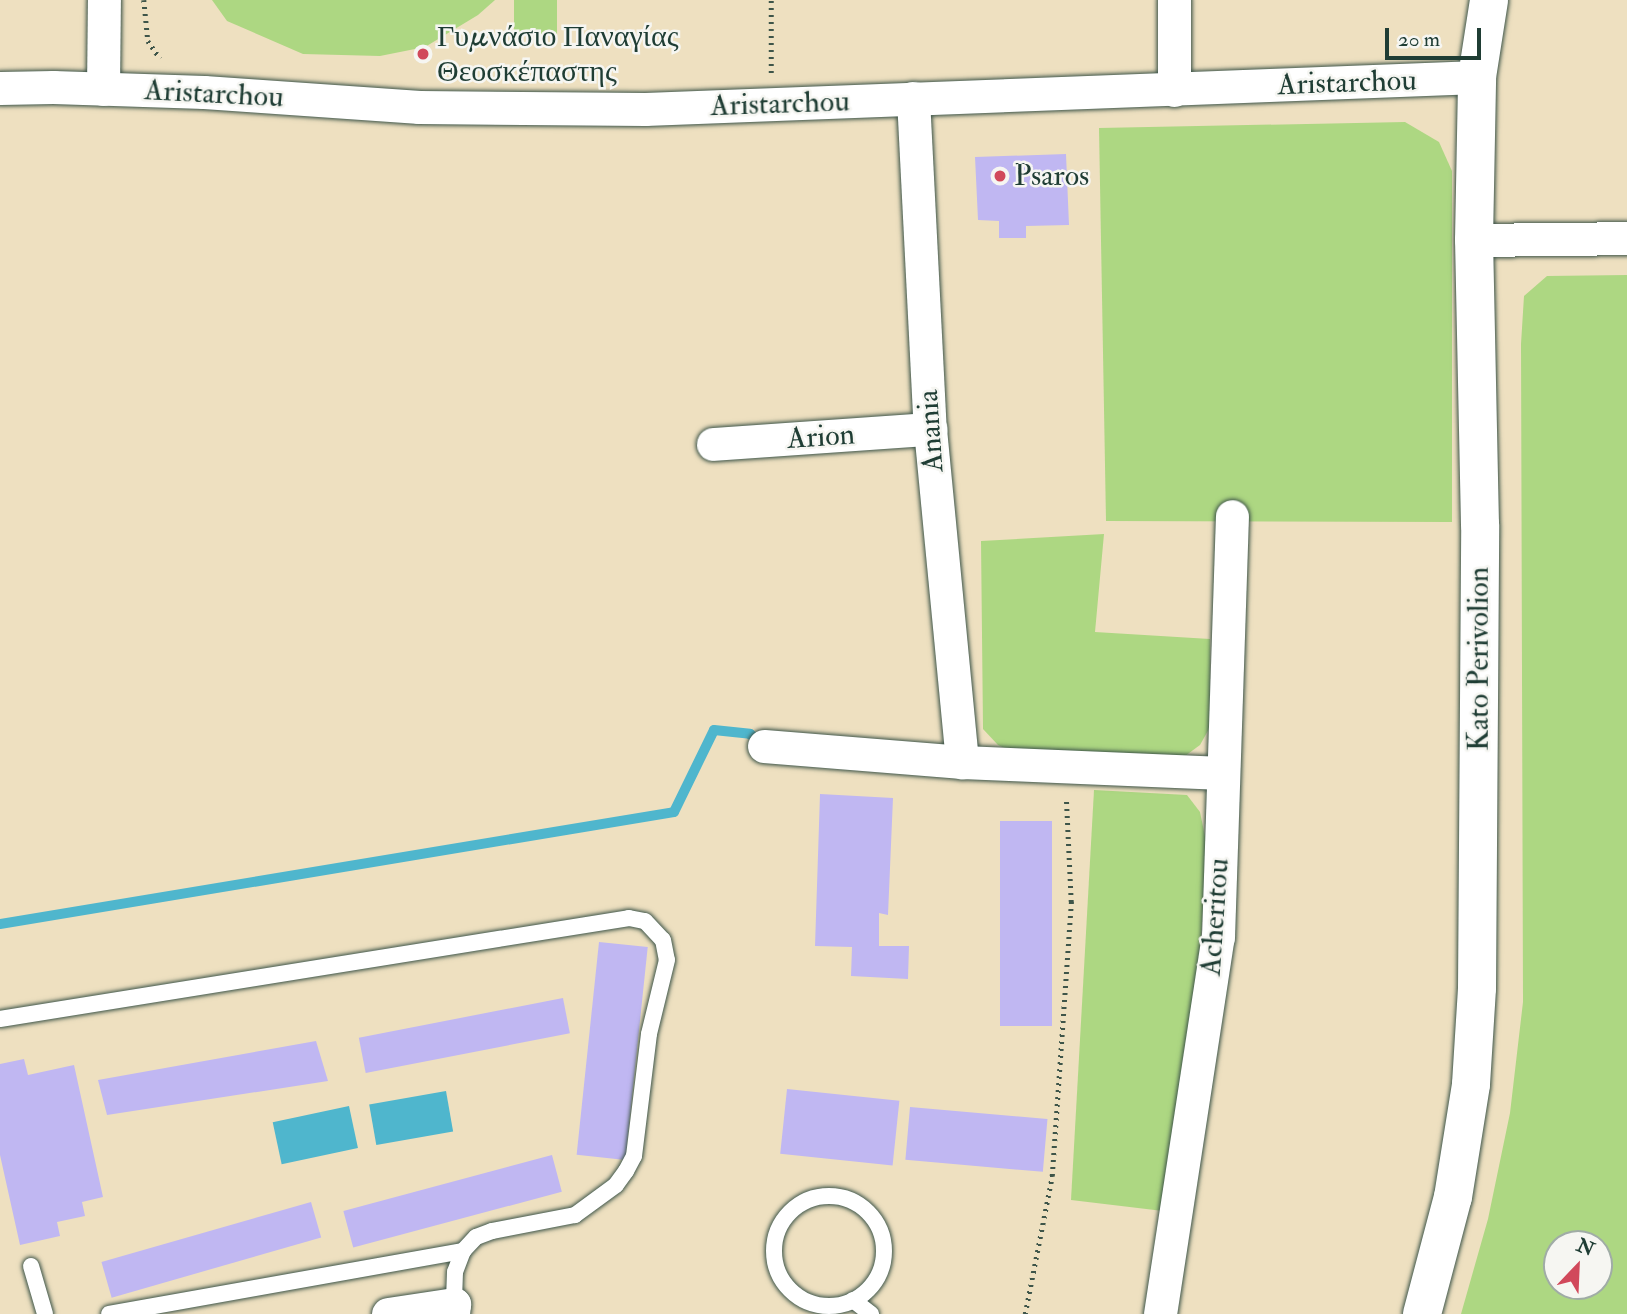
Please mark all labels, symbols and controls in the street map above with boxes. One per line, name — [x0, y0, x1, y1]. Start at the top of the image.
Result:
scale bar — [1389, 14, 1485, 58]
place label: Γυμνάσιο Παναγίας Θεοσκέπαστης — [437, 19, 679, 90]
text: 20 m — [1398, 26, 1440, 53]
marker: Γυμνάσιο Παναγίας Θεοσκέπαστης — [415, 46, 431, 62]
street label: Aristarchou — [1277, 63, 1417, 103]
street label: Aristarchou — [143, 72, 285, 116]
street label: Aristarchou — [710, 84, 850, 124]
place label: Psaros — [1014, 158, 1089, 194]
marker: Psaros — [992, 168, 1008, 184]
street label: Anania — [910, 389, 952, 473]
street label: Arion — [786, 417, 856, 457]
street label: Kato Perivolion — [1461, 567, 1497, 751]
street label: Acheritou — [1193, 857, 1237, 977]
north arrow — [1543, 1230, 1613, 1300]
text: N — [1573, 1233, 1598, 1262]

